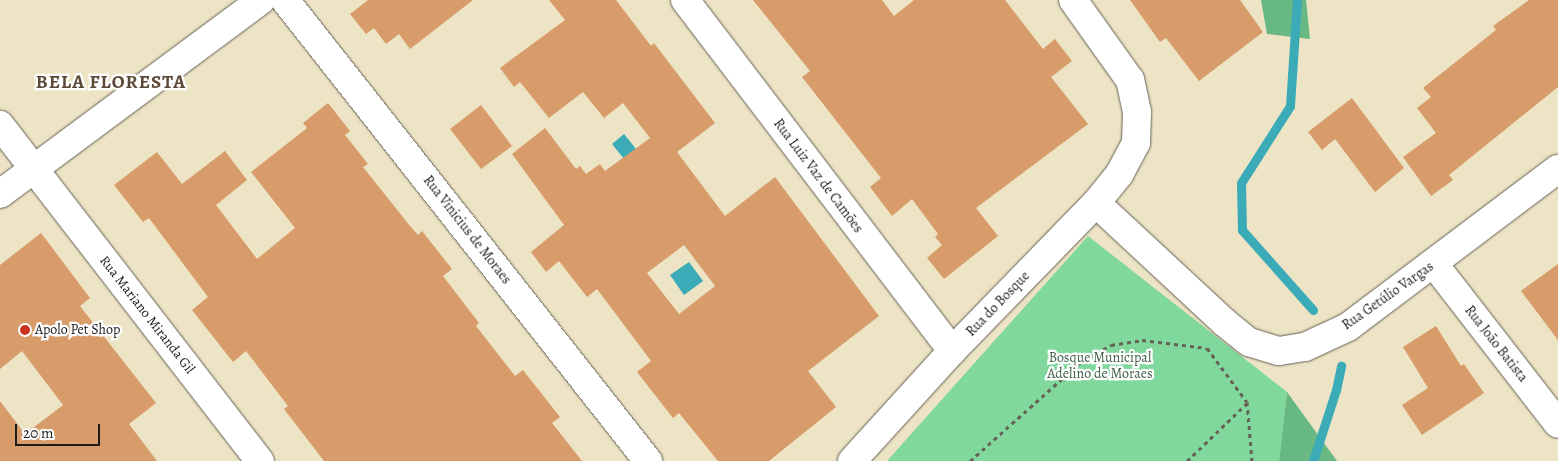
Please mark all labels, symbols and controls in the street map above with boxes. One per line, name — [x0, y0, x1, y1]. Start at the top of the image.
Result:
district label: BELA FLORESTA — [34, 72, 188, 94]
street label: Rua Luiz Vaz de Camões — [770, 116, 866, 236]
street label: Rua Vinicius de Moraes — [419, 172, 515, 288]
street label: Rua Mariano Miranda Gil — [96, 253, 198, 377]
street label: Rua Getúlio Vargas — [1339, 258, 1437, 334]
street label: Rua do Bosque — [963, 268, 1033, 340]
street label: Rua João Batista — [1461, 302, 1531, 386]
place label: Apolo Pet Shop — [35, 322, 120, 338]
marker: Apolo Pet Shop — [19, 324, 31, 336]
park label: Bosque Municipal Adelino de Moraes — [1047, 350, 1153, 382]
scale bar — [18, 414, 102, 446]
text: 20 m — [23, 423, 54, 443]

